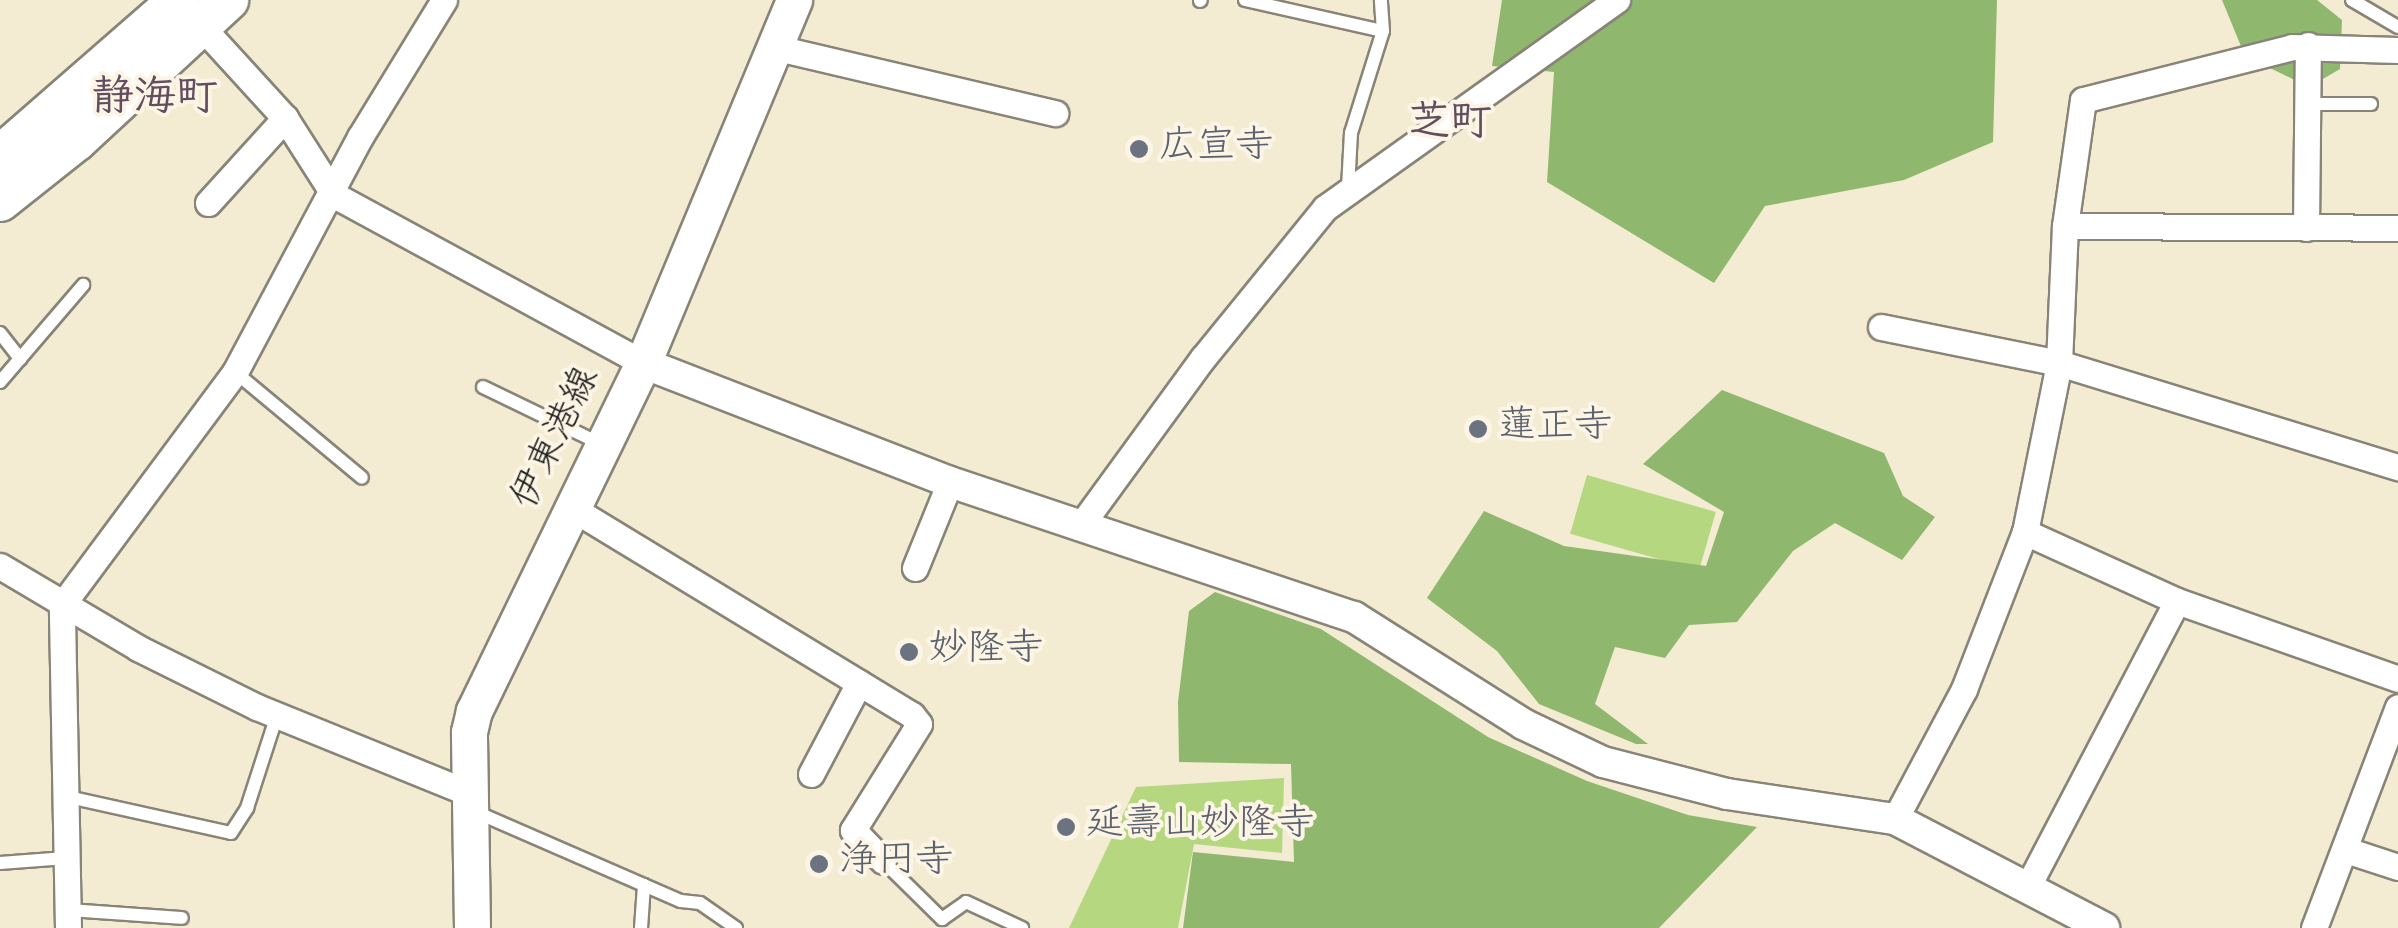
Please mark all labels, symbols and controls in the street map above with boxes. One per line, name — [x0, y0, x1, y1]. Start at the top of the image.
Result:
district label: 静海町 — [92, 76, 218, 126]
district label: 芝町 — [1408, 101, 1492, 151]
place label: 広宣寺 — [1159, 126, 1273, 172]
marker: 広宣寺 — [1128, 138, 1150, 160]
street label: 伊東港線 — [504, 361, 612, 517]
place label: 蓮正寺 — [1498, 406, 1612, 452]
marker: 蓮正寺 — [1467, 418, 1489, 440]
place label: 妙隆寺 — [929, 629, 1043, 675]
marker: 妙隆寺 — [898, 641, 920, 663]
place label: 延壽山妙隆寺 — [1086, 804, 1314, 850]
marker: 延壽山妙隆寺 — [1055, 816, 1077, 838]
place label: 浄円寺 — [839, 841, 953, 887]
marker: 浄円寺 — [808, 853, 830, 875]

